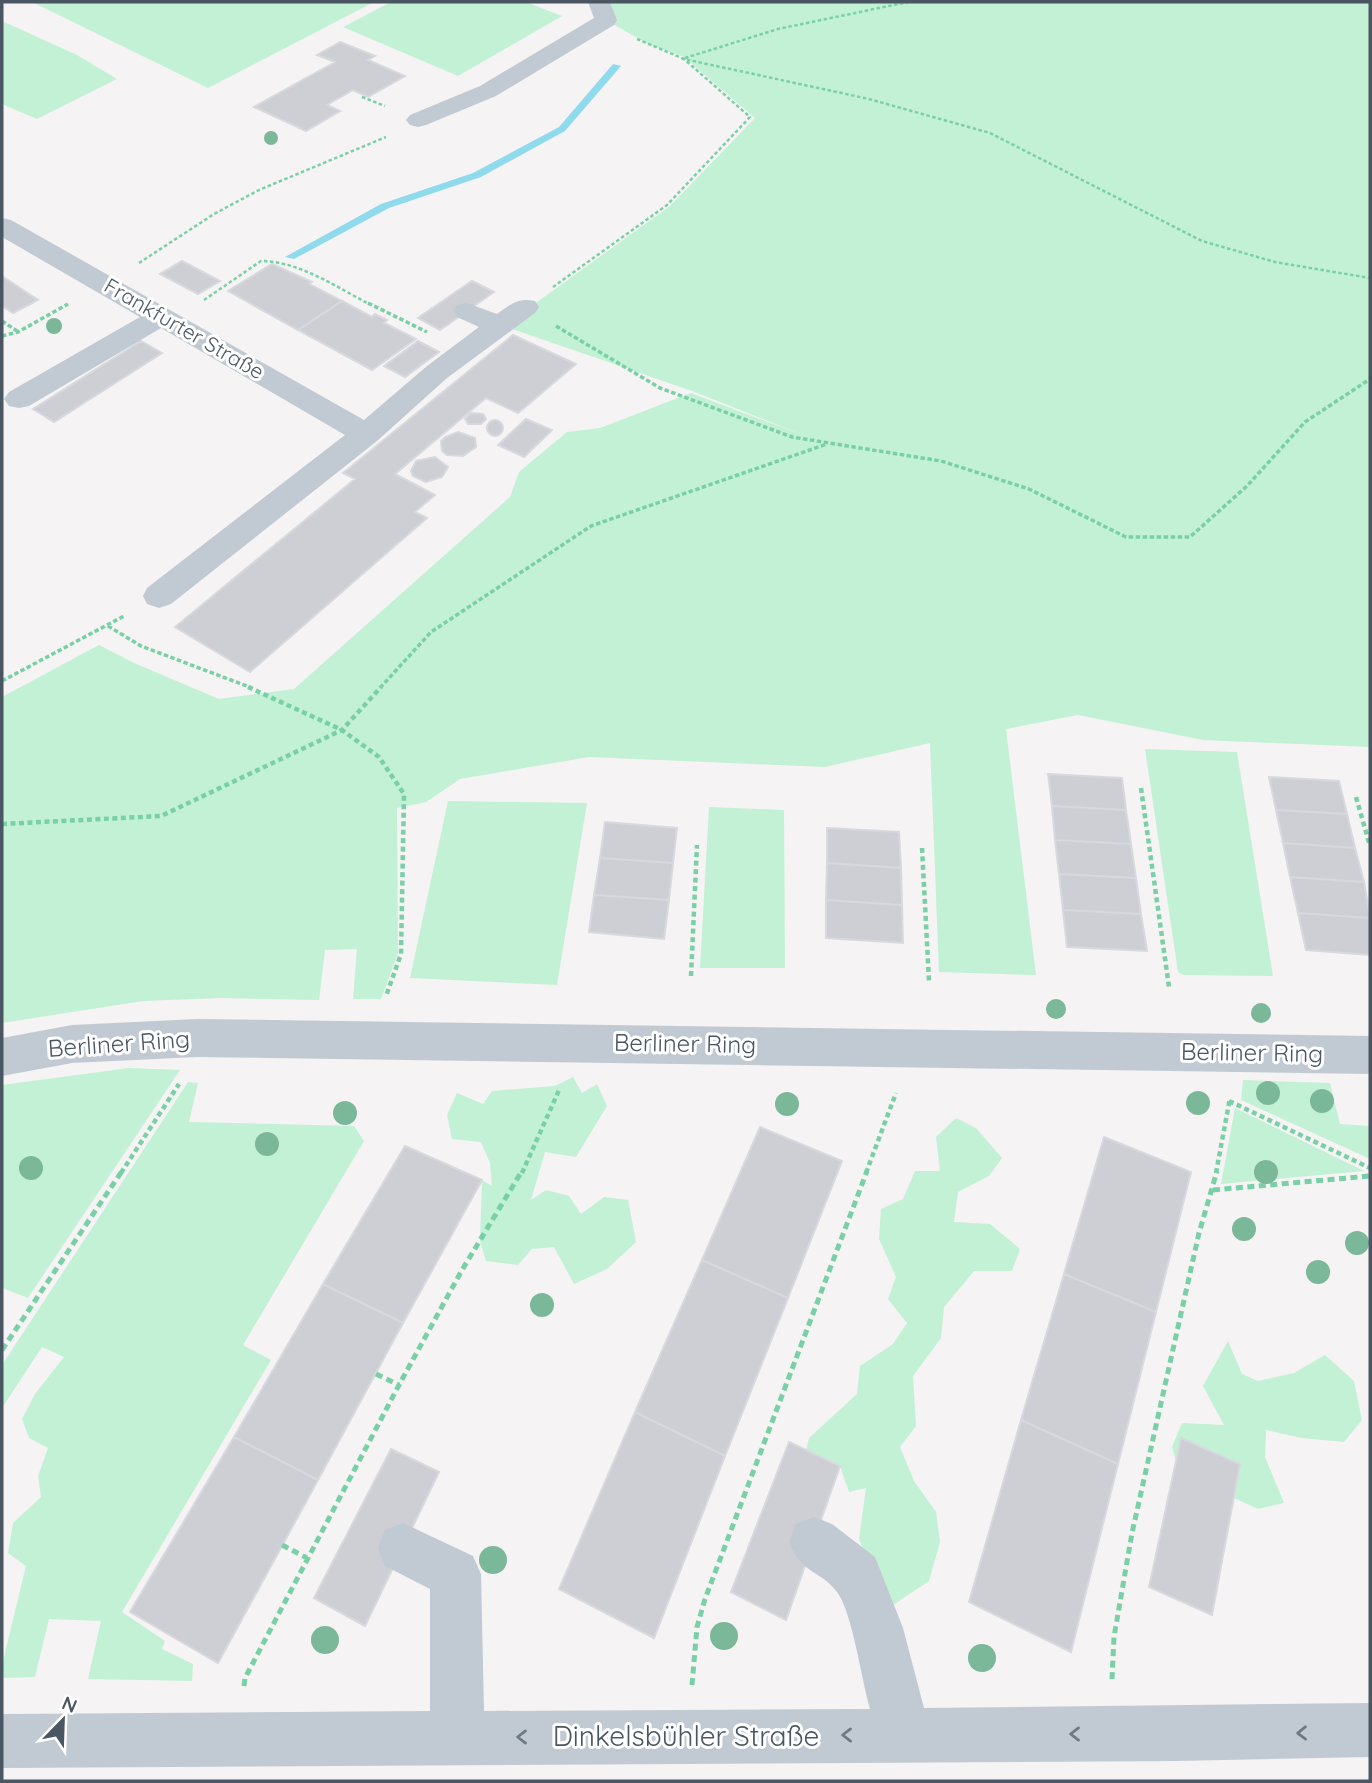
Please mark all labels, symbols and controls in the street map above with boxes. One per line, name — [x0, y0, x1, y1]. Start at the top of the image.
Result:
street label: Frankfurter Straße — [100, 272, 269, 384]
street label: Berliner Ring — [47, 1023, 191, 1063]
street label: Berliner Ring — [614, 1027, 756, 1059]
street label: Berliner Ring — [1181, 1036, 1323, 1068]
north arrow — [28, 1685, 98, 1755]
text: N — [59, 1691, 81, 1718]
street label: Dinkelsbühler Straße — [553, 1718, 819, 1753]
one-way arrow — [1296, 1725, 1307, 1741]
one-way arrow — [1069, 1726, 1079, 1742]
one-way arrow — [841, 1727, 852, 1743]
one-way arrow — [516, 1729, 526, 1745]

